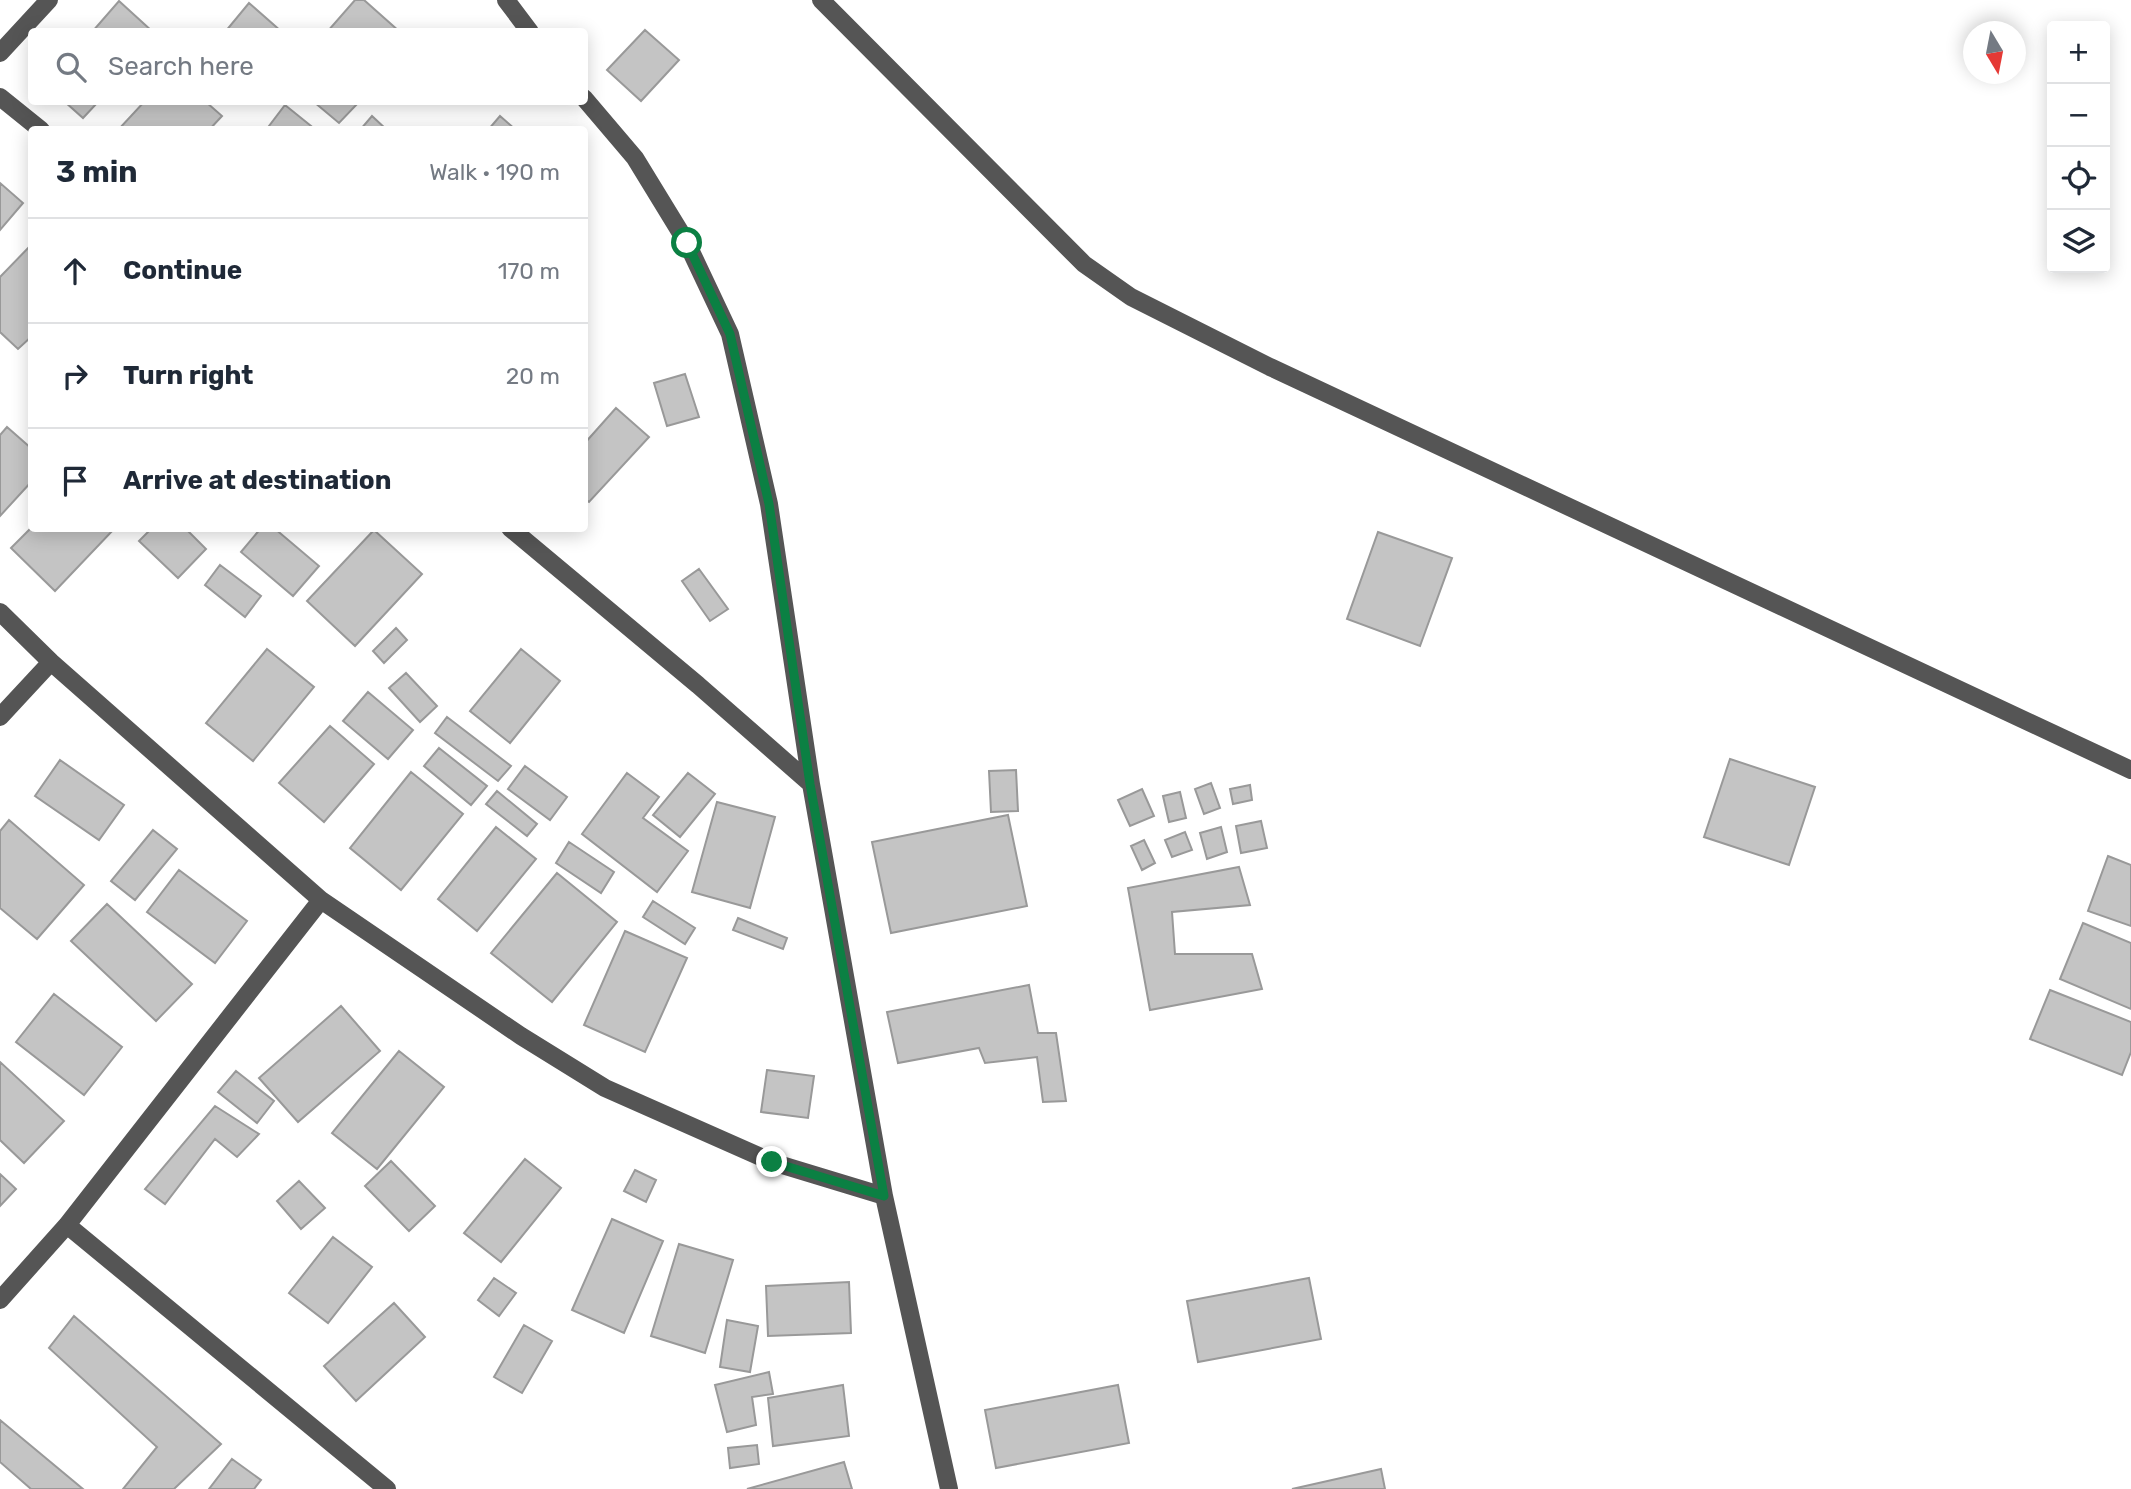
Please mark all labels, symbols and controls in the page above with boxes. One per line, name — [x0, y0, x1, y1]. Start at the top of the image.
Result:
north arrow — [1963, 21, 2026, 84]
map controls — [2047, 21, 2110, 273]
button: + — [2047, 21, 2110, 84]
search box — [28, 28, 588, 105]
icon: search — [52, 48, 90, 86]
text: Search here — [108, 51, 254, 82]
button: − — [2047, 84, 2110, 147]
button: locate — [2047, 147, 2110, 210]
text: 3 min — [56, 154, 138, 190]
text: Walk · 190 m — [429, 158, 560, 186]
button: layers — [2047, 210, 2110, 273]
route start — [671, 227, 702, 258]
icon: ahead — [56, 252, 94, 290]
text: Continue — [123, 255, 242, 286]
text: 170 m — [498, 257, 560, 285]
icon: right — [56, 357, 94, 395]
text: Turn right — [123, 360, 253, 391]
text: 20 m — [506, 362, 560, 390]
icon: arrive — [56, 462, 94, 500]
text: Arrive at destination — [123, 465, 391, 496]
route end — [756, 1146, 787, 1177]

